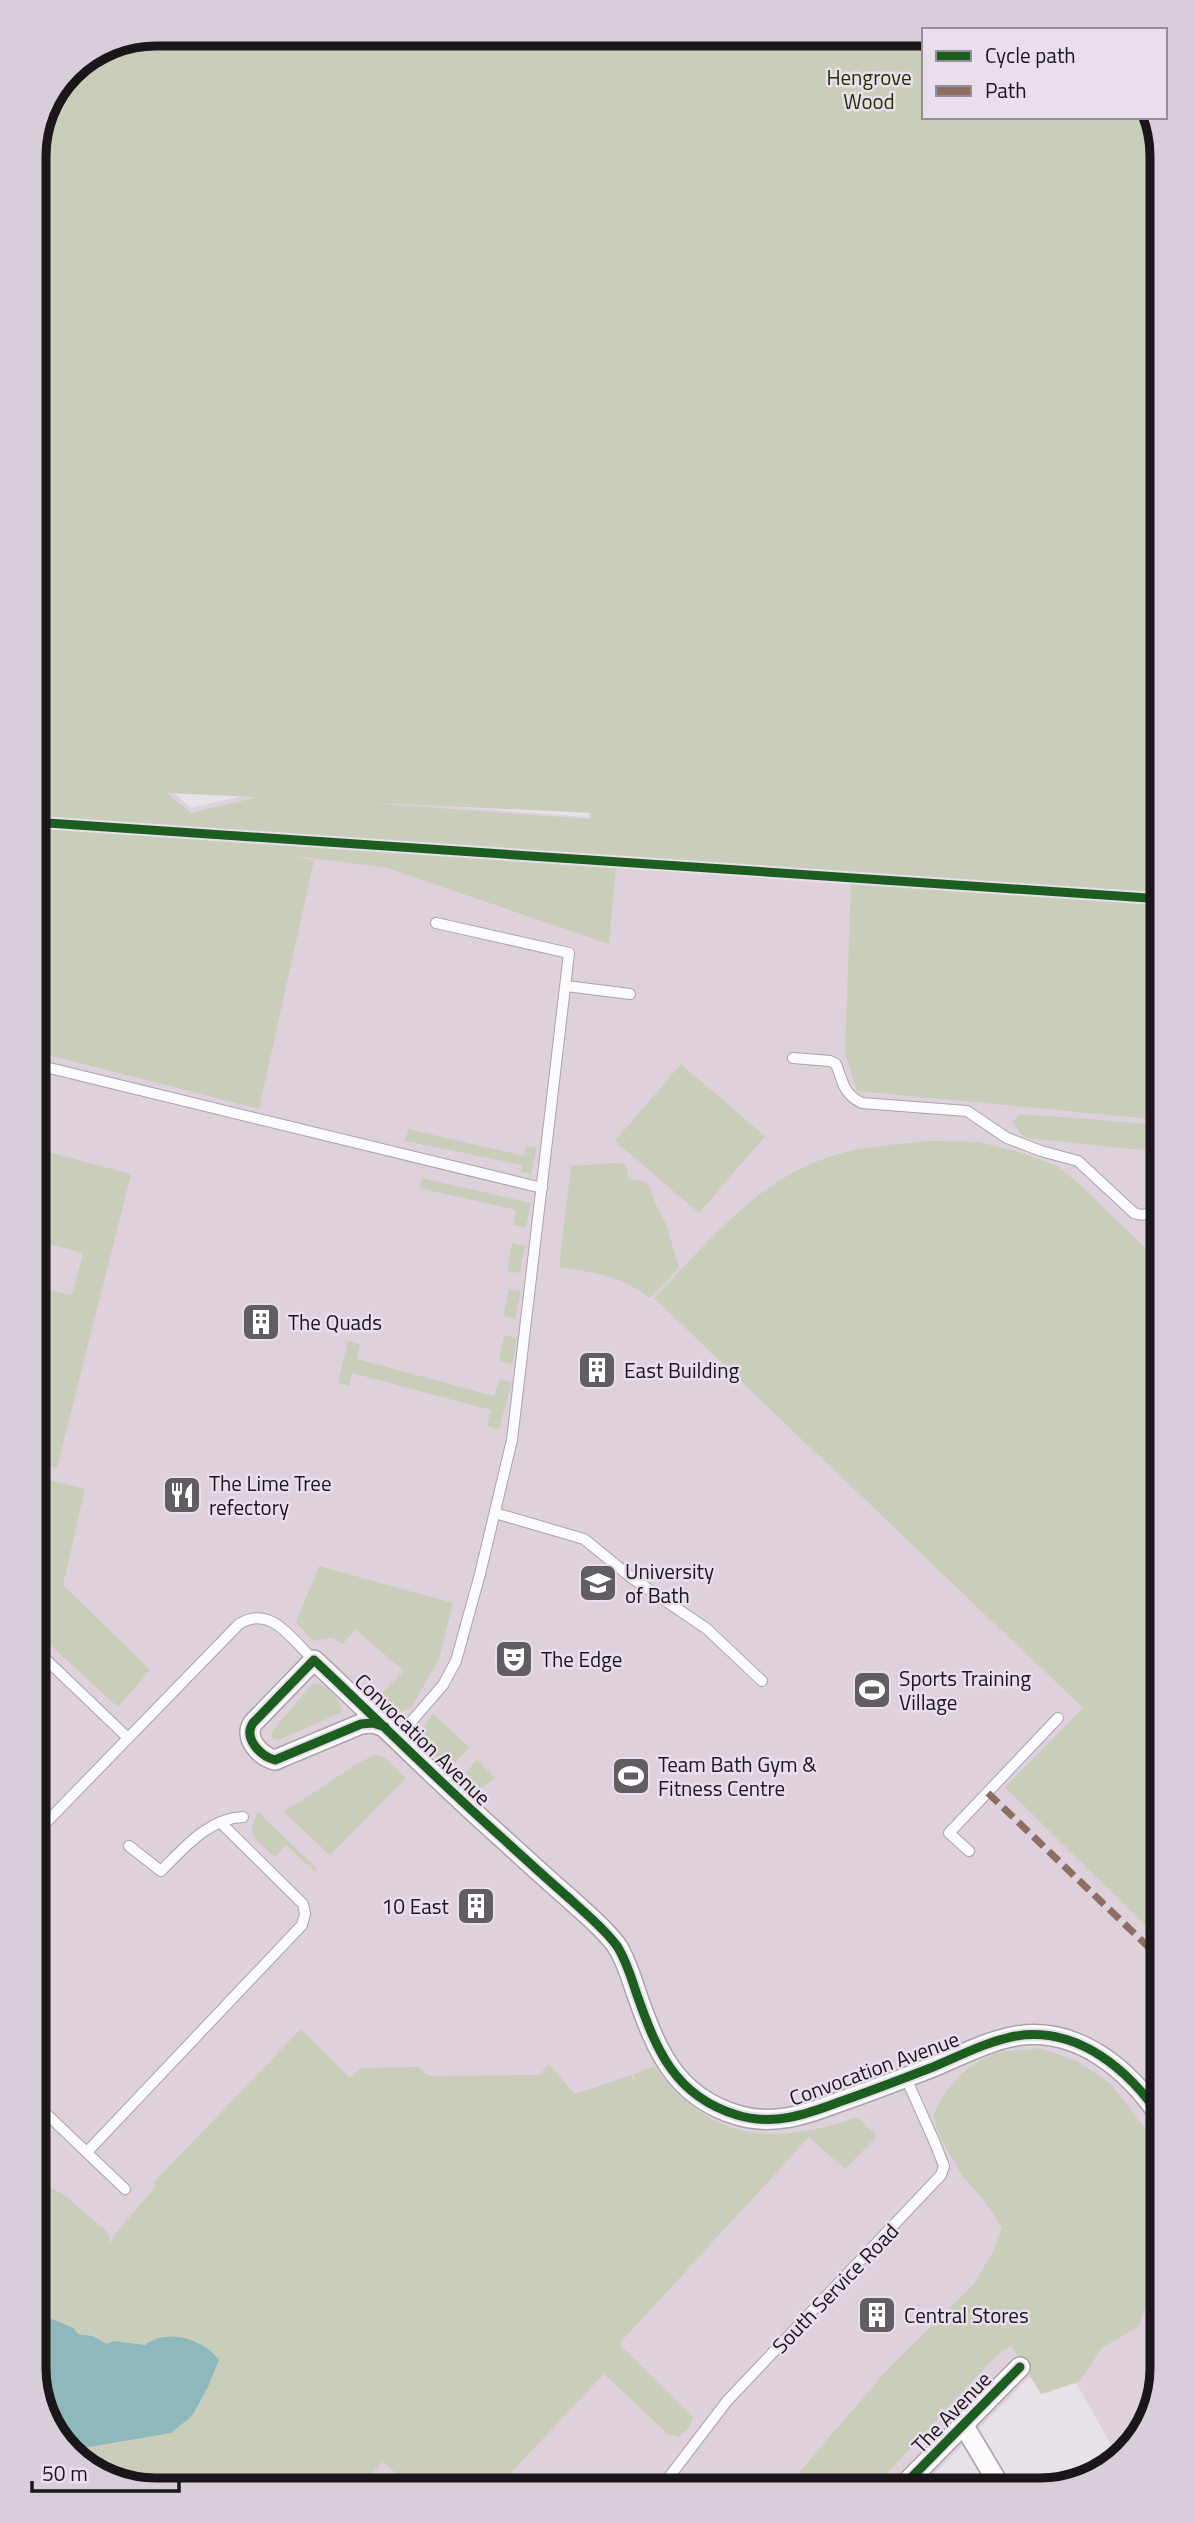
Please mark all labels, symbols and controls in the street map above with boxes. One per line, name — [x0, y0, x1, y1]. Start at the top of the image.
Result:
legend — [922, 28, 1167, 119]
text: Cycle path — [985, 39, 1076, 71]
park label: Hengrove Wood — [826, 61, 912, 117]
text: Path — [985, 74, 1027, 106]
building icon: The Quads — [240, 1301, 282, 1343]
place label: The Quads — [288, 1306, 382, 1338]
building icon: East Building — [576, 1349, 618, 1391]
place label: East Building — [624, 1354, 739, 1386]
place label: The Lime Tree refectory — [209, 1467, 332, 1523]
restaurant icon: The Lime Tree refectory — [161, 1474, 203, 1516]
place label: University of Bath — [625, 1555, 714, 1611]
school or university icon: University of Bath — [577, 1562, 619, 1604]
theatre icon: The Edge — [493, 1638, 535, 1680]
place label: The Edge — [541, 1643, 622, 1675]
place label: Sports Training Village — [899, 1662, 1031, 1718]
street label: Convocation Avenue — [348, 1665, 498, 1813]
sports icon: Sports Training Village — [851, 1669, 893, 1711]
place label: Team Bath Gym & Fitness Centre — [658, 1748, 817, 1804]
sports icon: Team Bath Gym & Fitness Centre — [610, 1755, 652, 1797]
building icon: 10 East — [455, 1885, 497, 1927]
place label: 10 East — [382, 1890, 450, 1922]
street label: Convocation Avenue — [785, 2022, 963, 2114]
street label: South Service Road — [764, 2216, 906, 2360]
building icon: Central Stores — [856, 2294, 898, 2336]
place label: Central Stores — [904, 2299, 1029, 2331]
street label: The Avenue — [904, 2364, 998, 2460]
scale bar — [32, 2450, 178, 2494]
text: 50 m — [42, 2457, 88, 2489]

